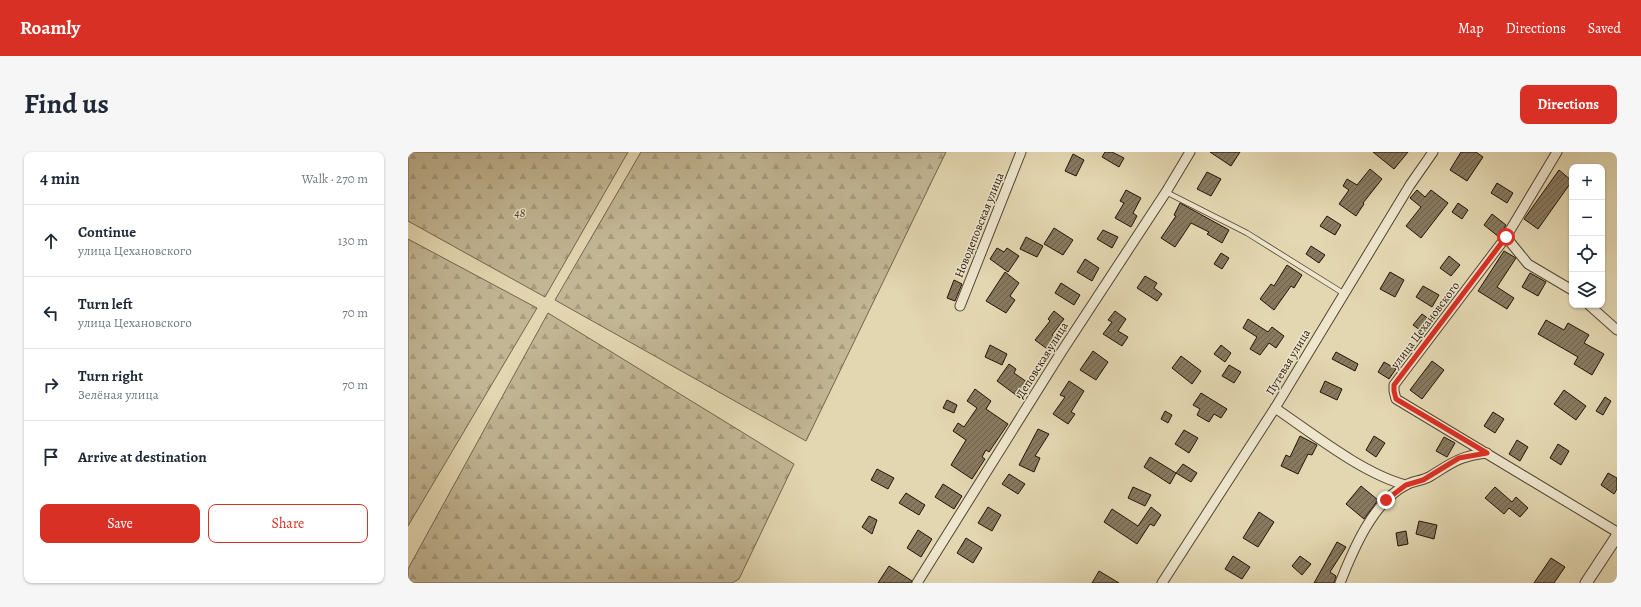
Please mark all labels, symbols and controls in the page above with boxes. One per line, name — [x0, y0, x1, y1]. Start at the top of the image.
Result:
text: Roamly — [20, 15, 80, 41]
text: Map — [1458, 19, 1484, 38]
text: Directions — [1506, 19, 1566, 38]
text: Saved — [1588, 19, 1621, 38]
text: Find us — [24, 85, 109, 123]
button: Directions — [1520, 85, 1617, 124]
map controls — [1569, 164, 1605, 308]
button: + — [1569, 164, 1605, 200]
text: 4 min — [40, 167, 80, 190]
text: Walk · 270 m — [302, 170, 368, 187]
street label: Новодеповская улица — [951, 170, 1008, 280]
button: − — [1569, 200, 1605, 236]
park label: 48 — [514, 205, 526, 221]
text: Continue — [78, 222, 136, 242]
route start — [1497, 228, 1515, 246]
icon: ahead — [40, 230, 62, 252]
text: 130 m — [338, 232, 368, 249]
button: locate — [1569, 236, 1605, 272]
text: улица Цехановского — [78, 242, 192, 259]
button: layers — [1569, 272, 1605, 308]
street label: улица Цехановского — [1386, 278, 1463, 373]
text: Turn left — [78, 294, 133, 314]
icon: left — [40, 302, 62, 324]
text: 70 m — [342, 304, 368, 321]
text: улица Цехановского — [78, 314, 192, 331]
street label: Деповская улица — [1012, 318, 1072, 401]
street label: Путевая улица — [1262, 326, 1314, 398]
text: Turn right — [78, 366, 143, 386]
icon: right — [40, 374, 62, 396]
text: 70 m — [342, 376, 368, 393]
text: Зелёная улица — [78, 386, 159, 403]
icon: arrive — [40, 446, 62, 468]
text: Arrive at destination — [78, 447, 207, 467]
route end — [1377, 491, 1395, 509]
button: Save — [40, 504, 200, 543]
button: Share — [208, 504, 368, 543]

